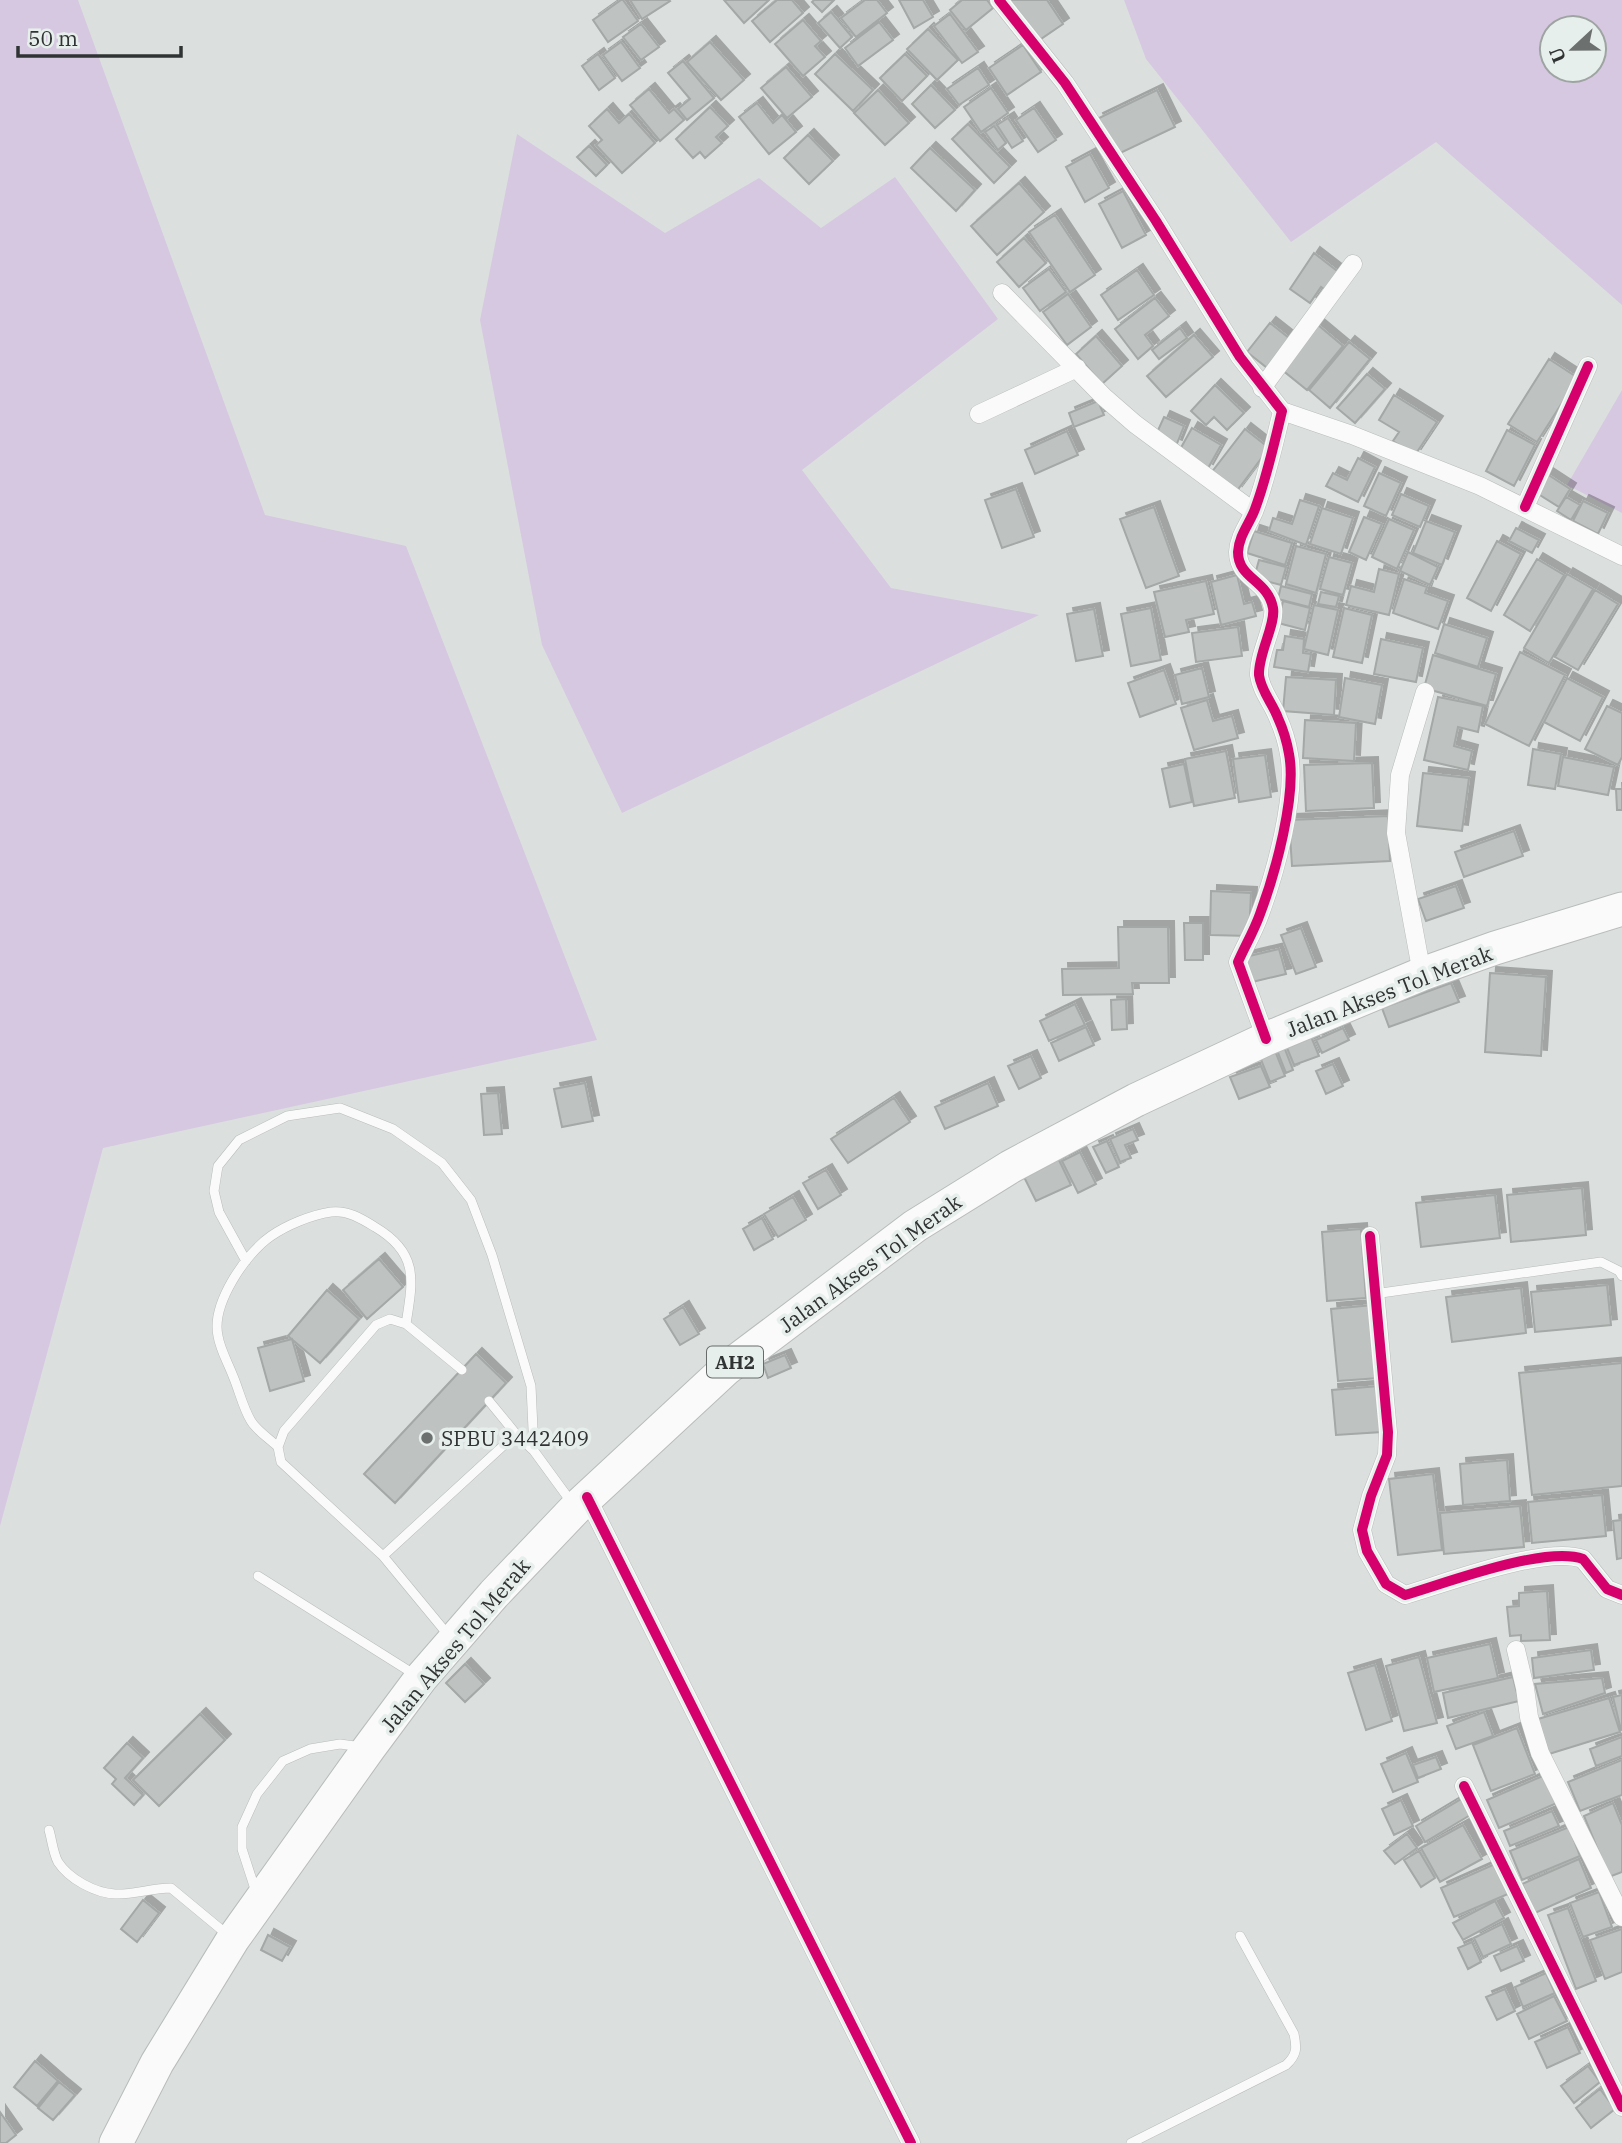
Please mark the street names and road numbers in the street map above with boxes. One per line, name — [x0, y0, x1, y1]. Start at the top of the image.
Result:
street label: Jalan Akses Tol Merak — [1282, 939, 1497, 1043]
street label: Jalan Akses Tol Merak — [773, 1187, 967, 1339]
road number: AH2 — [707, 1346, 763, 1378]
street label: Jalan Akses Tol Merak — [374, 1552, 536, 1738]

